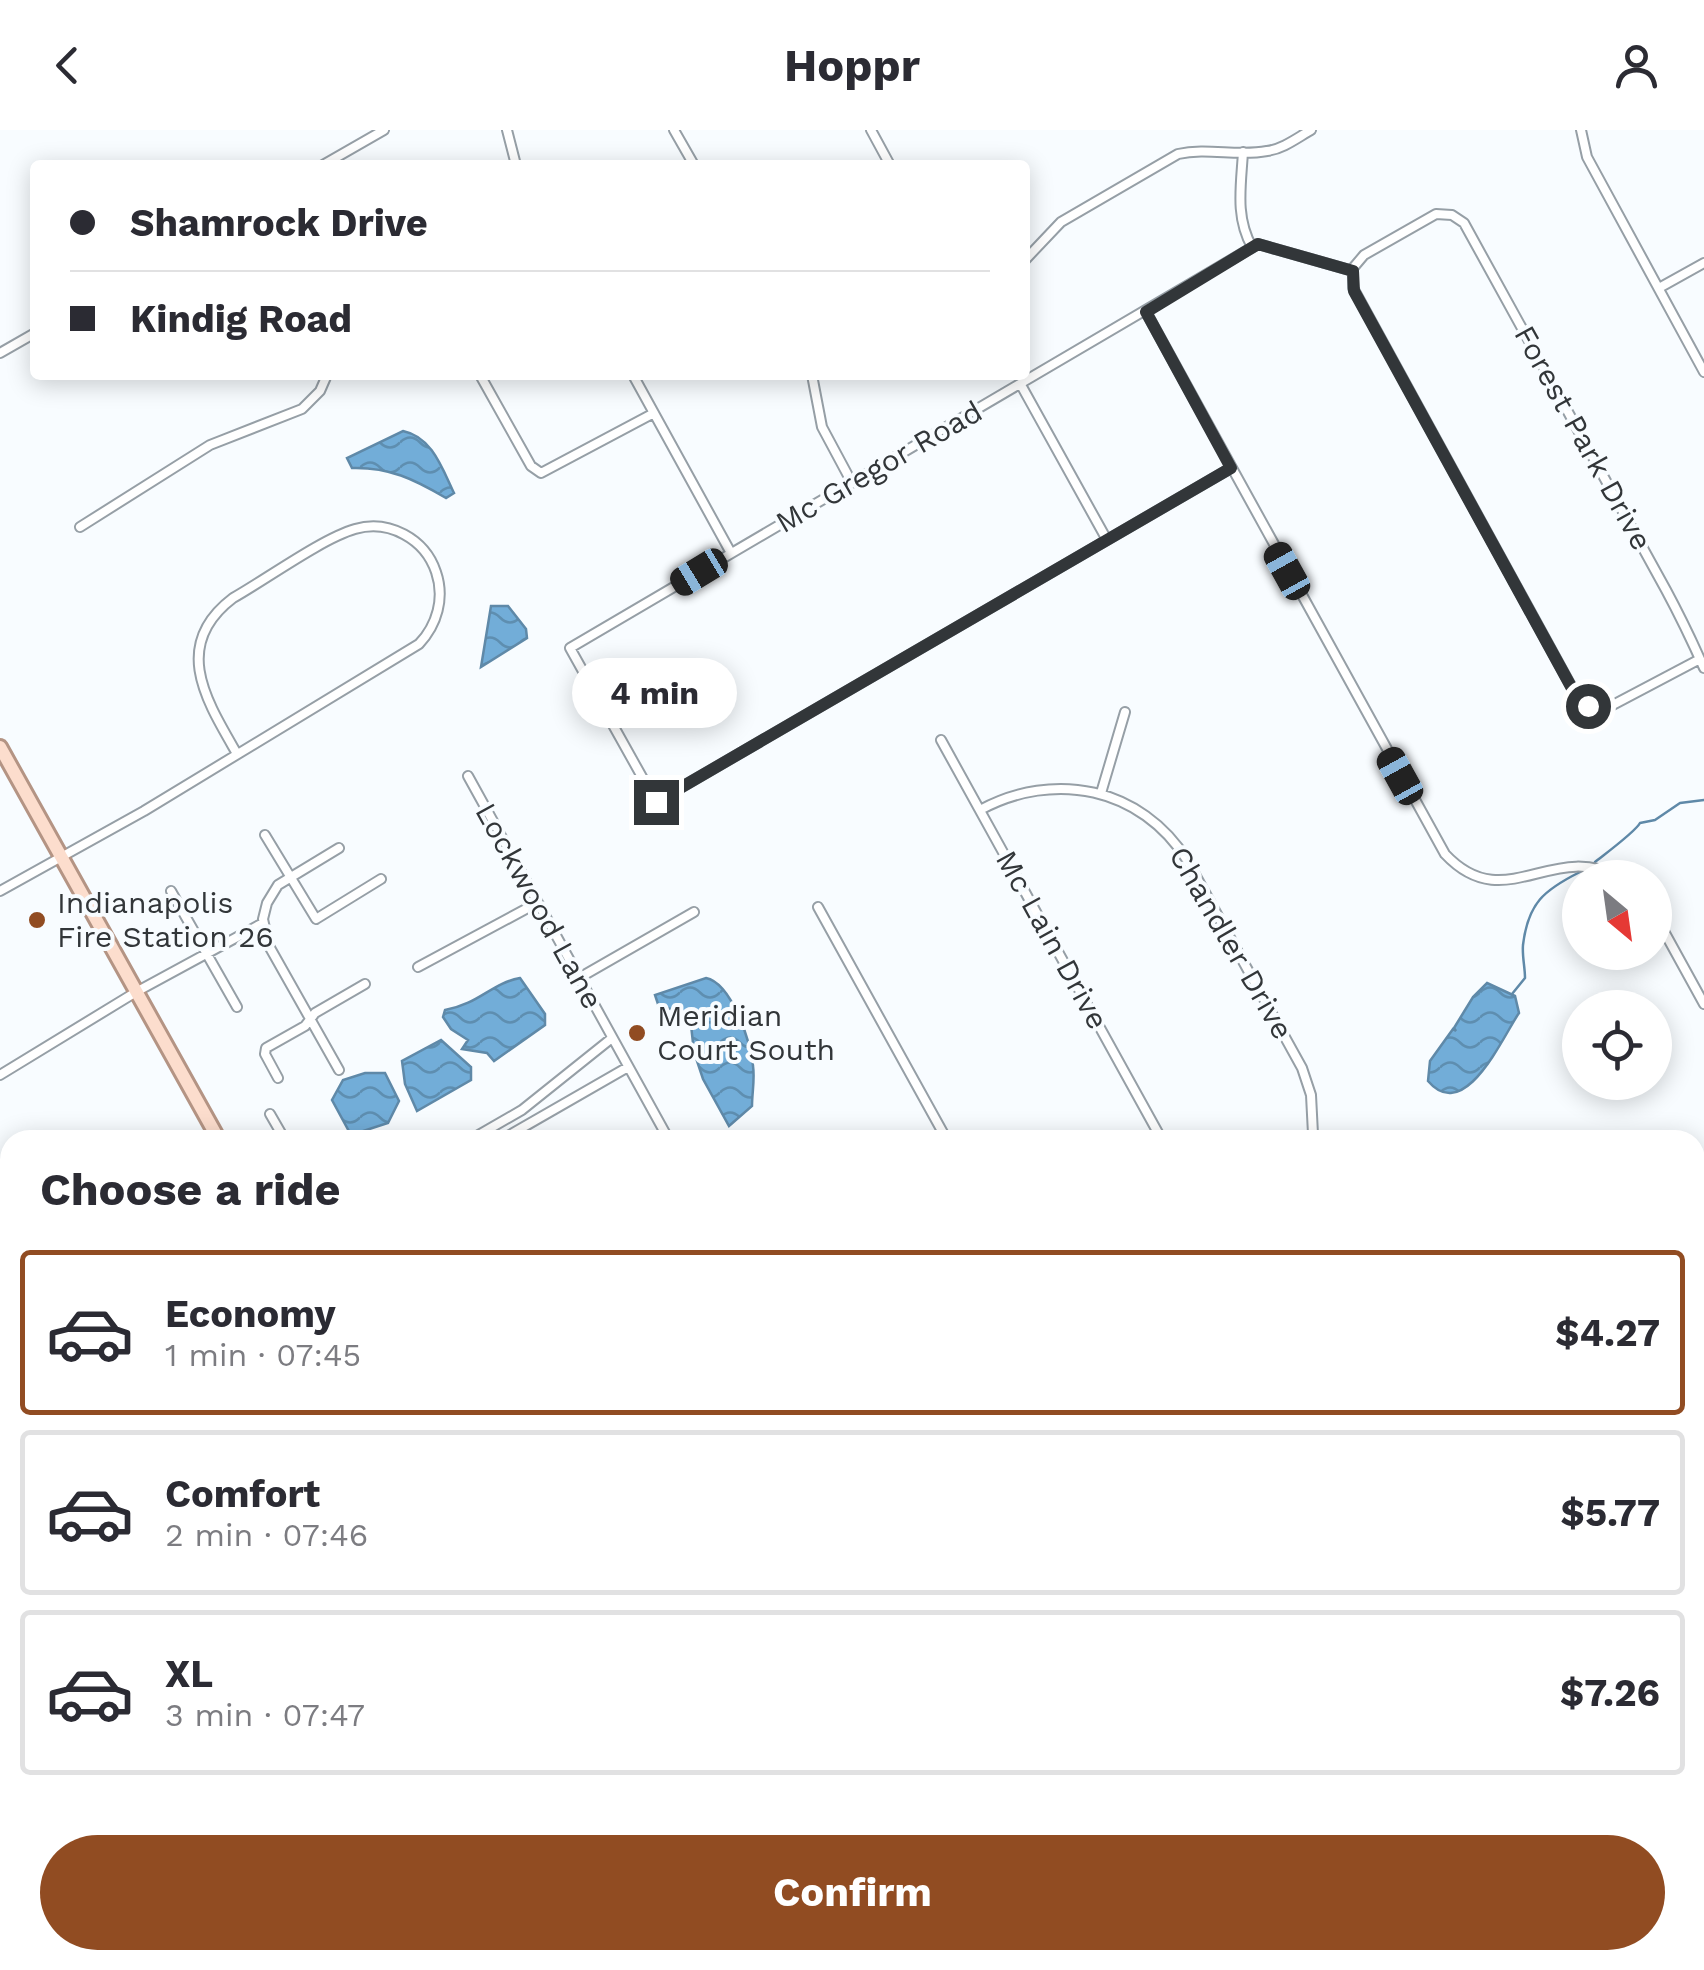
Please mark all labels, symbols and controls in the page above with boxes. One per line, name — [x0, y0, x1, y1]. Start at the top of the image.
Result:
icon: back — [40, 38, 95, 93]
icon: person — [1609, 38, 1664, 93]
text: Hoppr — [784, 39, 920, 92]
text: Shamrock Drive — [130, 201, 428, 245]
text: Kindig Road — [130, 297, 352, 341]
street label: Forest Park Drive — [1507, 319, 1660, 556]
street label: Mc Gregor Road — [769, 393, 988, 540]
car — [1259, 537, 1315, 605]
car — [666, 544, 732, 600]
callout: 4 min — [574, 657, 738, 727]
text: 4 min — [610, 674, 699, 712]
route start — [1566, 684, 1611, 729]
car — [1372, 742, 1428, 810]
route end — [634, 780, 679, 825]
street label: Lockwood Lane — [468, 797, 610, 1015]
street label: Chandler Drive — [1162, 840, 1301, 1045]
street label: Mc Lain Drive — [989, 844, 1116, 1035]
north arrow — [1562, 860, 1672, 970]
map controls — [1562, 860, 1672, 1100]
place label: Indianapolis Fire Station 26 — [57, 885, 274, 954]
marker: Indianapolis Fire Station 26 — [26, 909, 48, 931]
button: locate — [1562, 990, 1672, 1100]
place label: Meridian Court South — [657, 998, 835, 1067]
marker: Meridian Court South — [626, 1022, 648, 1044]
text: Choose a ride — [40, 1163, 340, 1216]
icon: car — [45, 1288, 135, 1378]
text: Economy — [165, 1292, 336, 1336]
text: $4.27 — [1555, 1311, 1660, 1355]
text: 1 min · 07:45 — [165, 1336, 361, 1374]
icon: car — [45, 1468, 135, 1558]
text: Comfort — [165, 1472, 320, 1516]
text: $5.77 — [1561, 1491, 1660, 1535]
text: 2 min · 07:46 — [165, 1516, 368, 1554]
icon: car — [45, 1648, 135, 1738]
text: XL — [165, 1652, 213, 1696]
text: $7.26 — [1560, 1671, 1660, 1715]
text: 3 min · 07:47 — [165, 1696, 365, 1734]
button: Confirm — [40, 1835, 1665, 1950]

